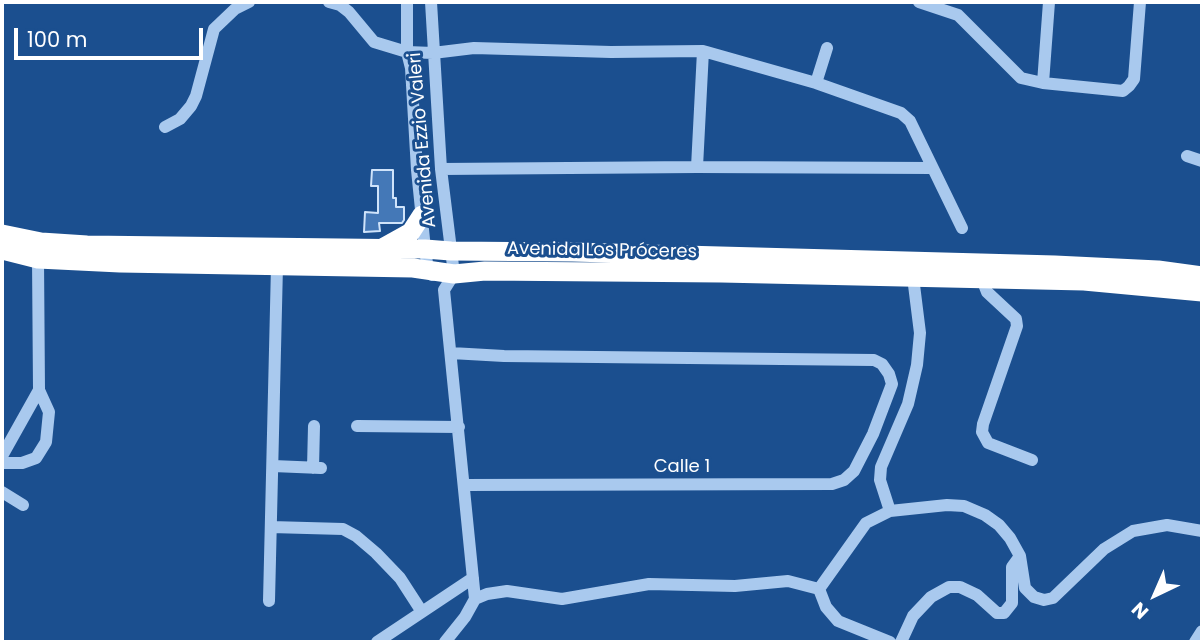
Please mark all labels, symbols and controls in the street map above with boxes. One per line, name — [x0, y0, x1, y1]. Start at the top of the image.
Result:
scale bar — [18, 14, 206, 58]
text: 100 m — [27, 25, 87, 54]
street label: Avenida Ezzio Valeri — [405, 51, 441, 229]
street label: Avenida Los Próceres — [507, 239, 697, 263]
street label: Calle 1 — [654, 456, 710, 478]
north arrow — [1120, 560, 1190, 630]
text: N — [1126, 596, 1155, 625]

